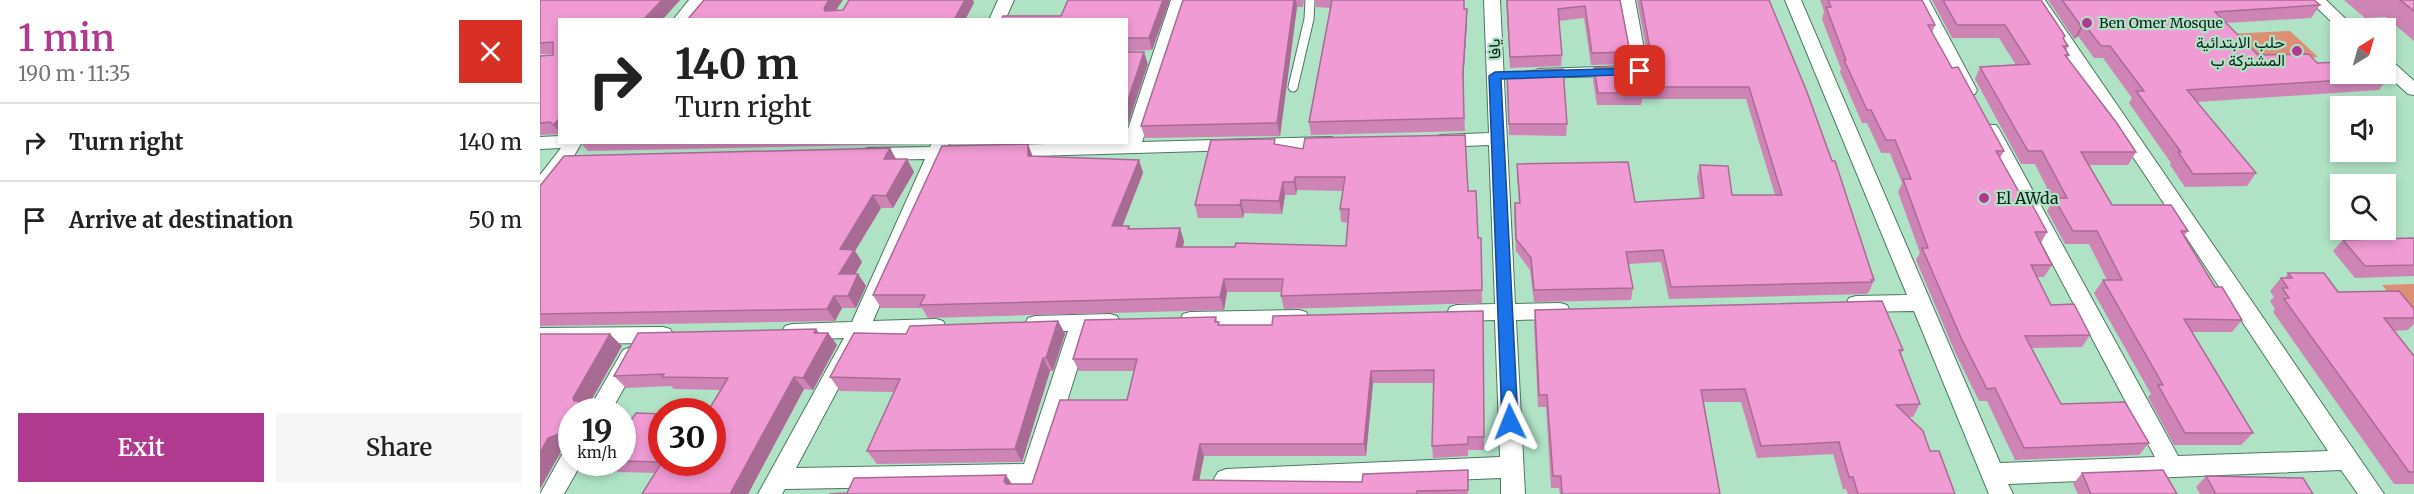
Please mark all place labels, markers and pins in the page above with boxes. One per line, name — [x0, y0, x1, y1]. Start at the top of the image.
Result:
place label: Ben Omer Mosque — [2099, 14, 2223, 32]
marker: Ben Omer Mosque — [2080, 16, 2094, 30]
place label: حلب الابتدائية المشتركة ب — [2196, 32, 2285, 71]
marker: حلب الابتدائية المشتركة ب — [2290, 44, 2304, 58]
pin — [1614, 45, 1665, 96]
place label: El AWda — [1996, 188, 2059, 208]
marker: El AWda — [1977, 191, 1991, 205]

